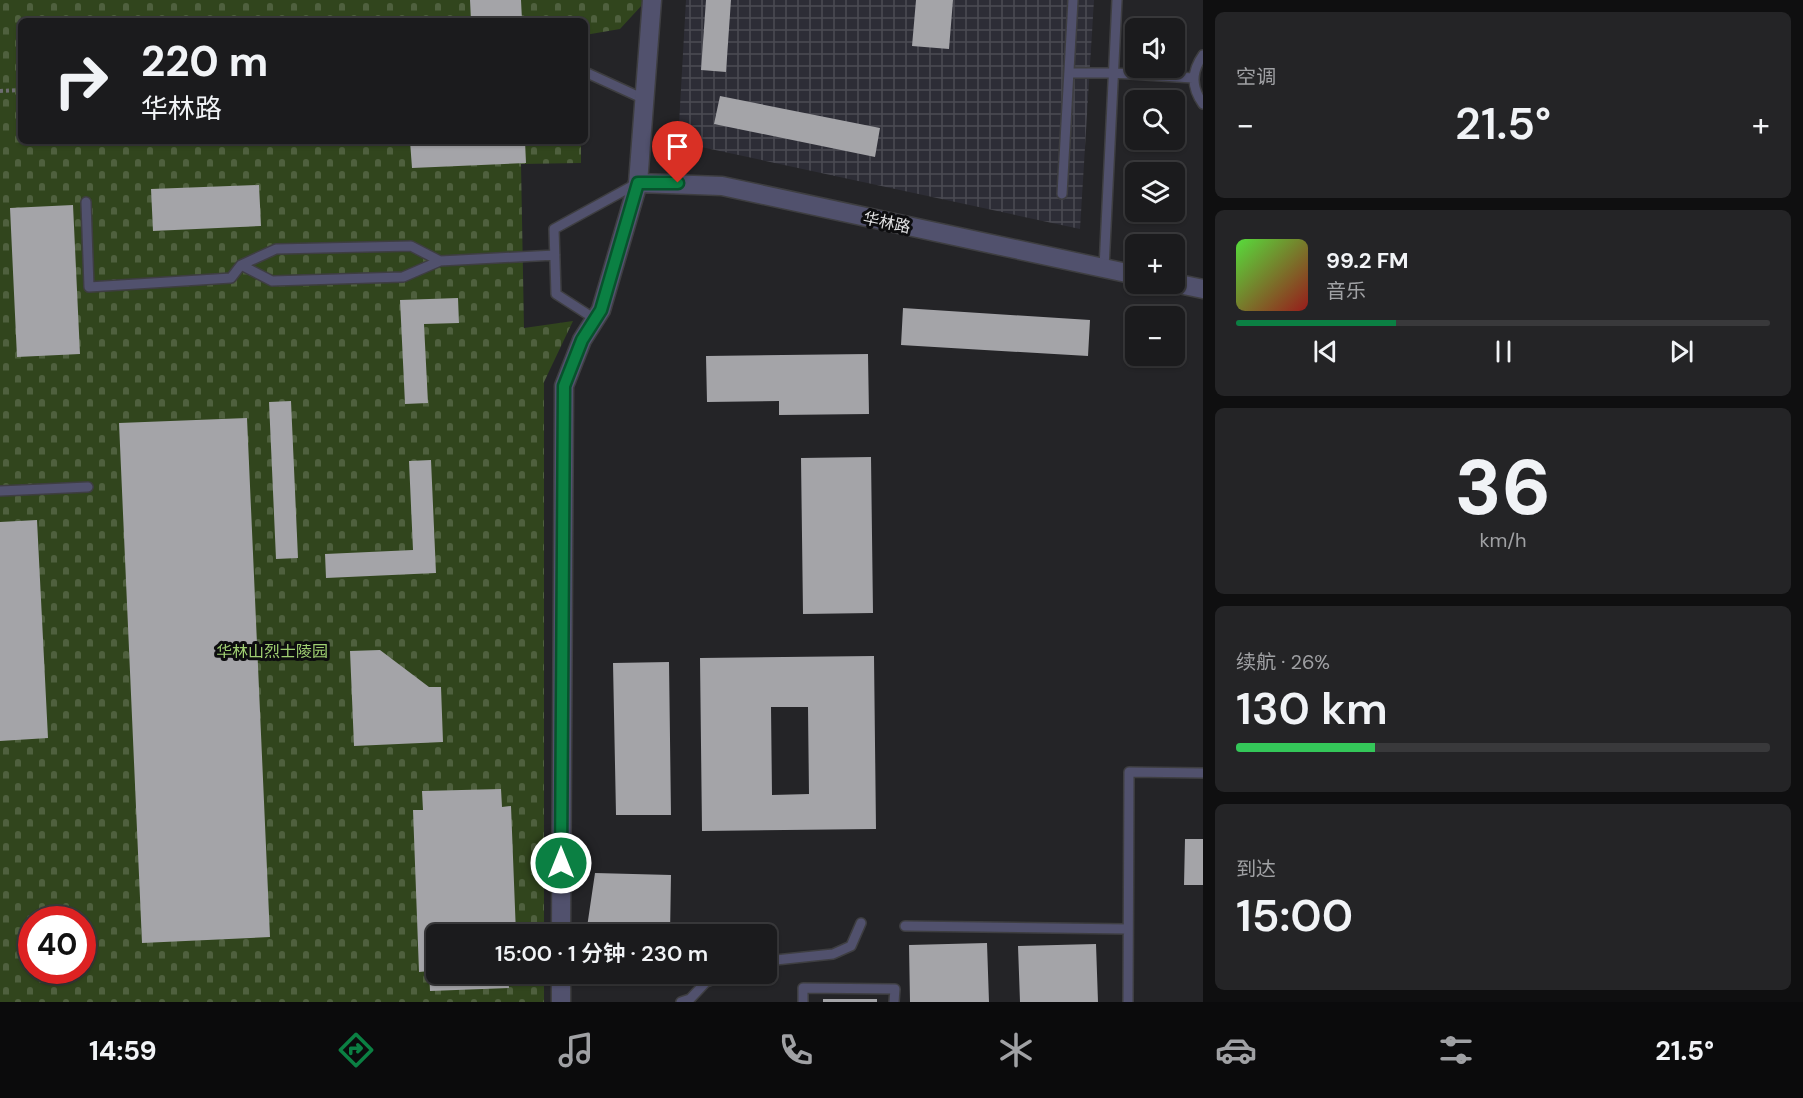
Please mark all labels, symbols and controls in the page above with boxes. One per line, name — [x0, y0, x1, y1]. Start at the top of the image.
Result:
map controls — [1125, 18, 1185, 366]
button: sound — [1125, 18, 1185, 78]
text: 220 m — [141, 34, 268, 89]
icon: right — [42, 42, 120, 120]
text: 空调 — [1236, 64, 1276, 90]
button: search — [1125, 90, 1185, 150]
text: 华林路 — [141, 91, 222, 126]
text: 21.5° — [1455, 94, 1551, 153]
text: − — [1236, 103, 1254, 146]
text: + — [1752, 103, 1770, 146]
pin — [652, 121, 703, 183]
icon: arrive — [661, 130, 694, 163]
button: layers — [1125, 162, 1185, 222]
street label: 华林路 — [861, 207, 913, 238]
button: + — [1125, 234, 1185, 294]
text: 99.2 FM — [1326, 246, 1408, 275]
text: 音乐 — [1326, 278, 1366, 304]
button: − — [1125, 306, 1185, 366]
icon: previous — [1309, 335, 1342, 368]
icon: pause — [1487, 335, 1520, 368]
icon: next — [1665, 335, 1698, 368]
text: 36 — [1455, 437, 1551, 538]
text: km/h — [1479, 527, 1527, 553]
park label: 华林山烈士陵园 — [216, 641, 328, 662]
text: 续航 · 26% — [1236, 649, 1330, 675]
text: 130 km — [1236, 679, 1388, 738]
position arrow — [529, 831, 593, 895]
text: 到达 — [1236, 856, 1276, 882]
text: 15:00 — [1236, 886, 1353, 945]
speed limit sign: 40 — [18, 906, 96, 984]
text: 15:00 · 1 分钟 · 230 m — [495, 939, 708, 968]
icon: directions — [335, 1029, 377, 1071]
icon: music — [555, 1029, 597, 1071]
icon: phone — [775, 1029, 817, 1071]
icon: climate — [995, 1029, 1037, 1071]
icon: car — [1215, 1029, 1257, 1071]
icon: filters — [1435, 1029, 1477, 1071]
text: 14:59 — [89, 1033, 157, 1068]
text: 21.5° — [1655, 1033, 1714, 1068]

